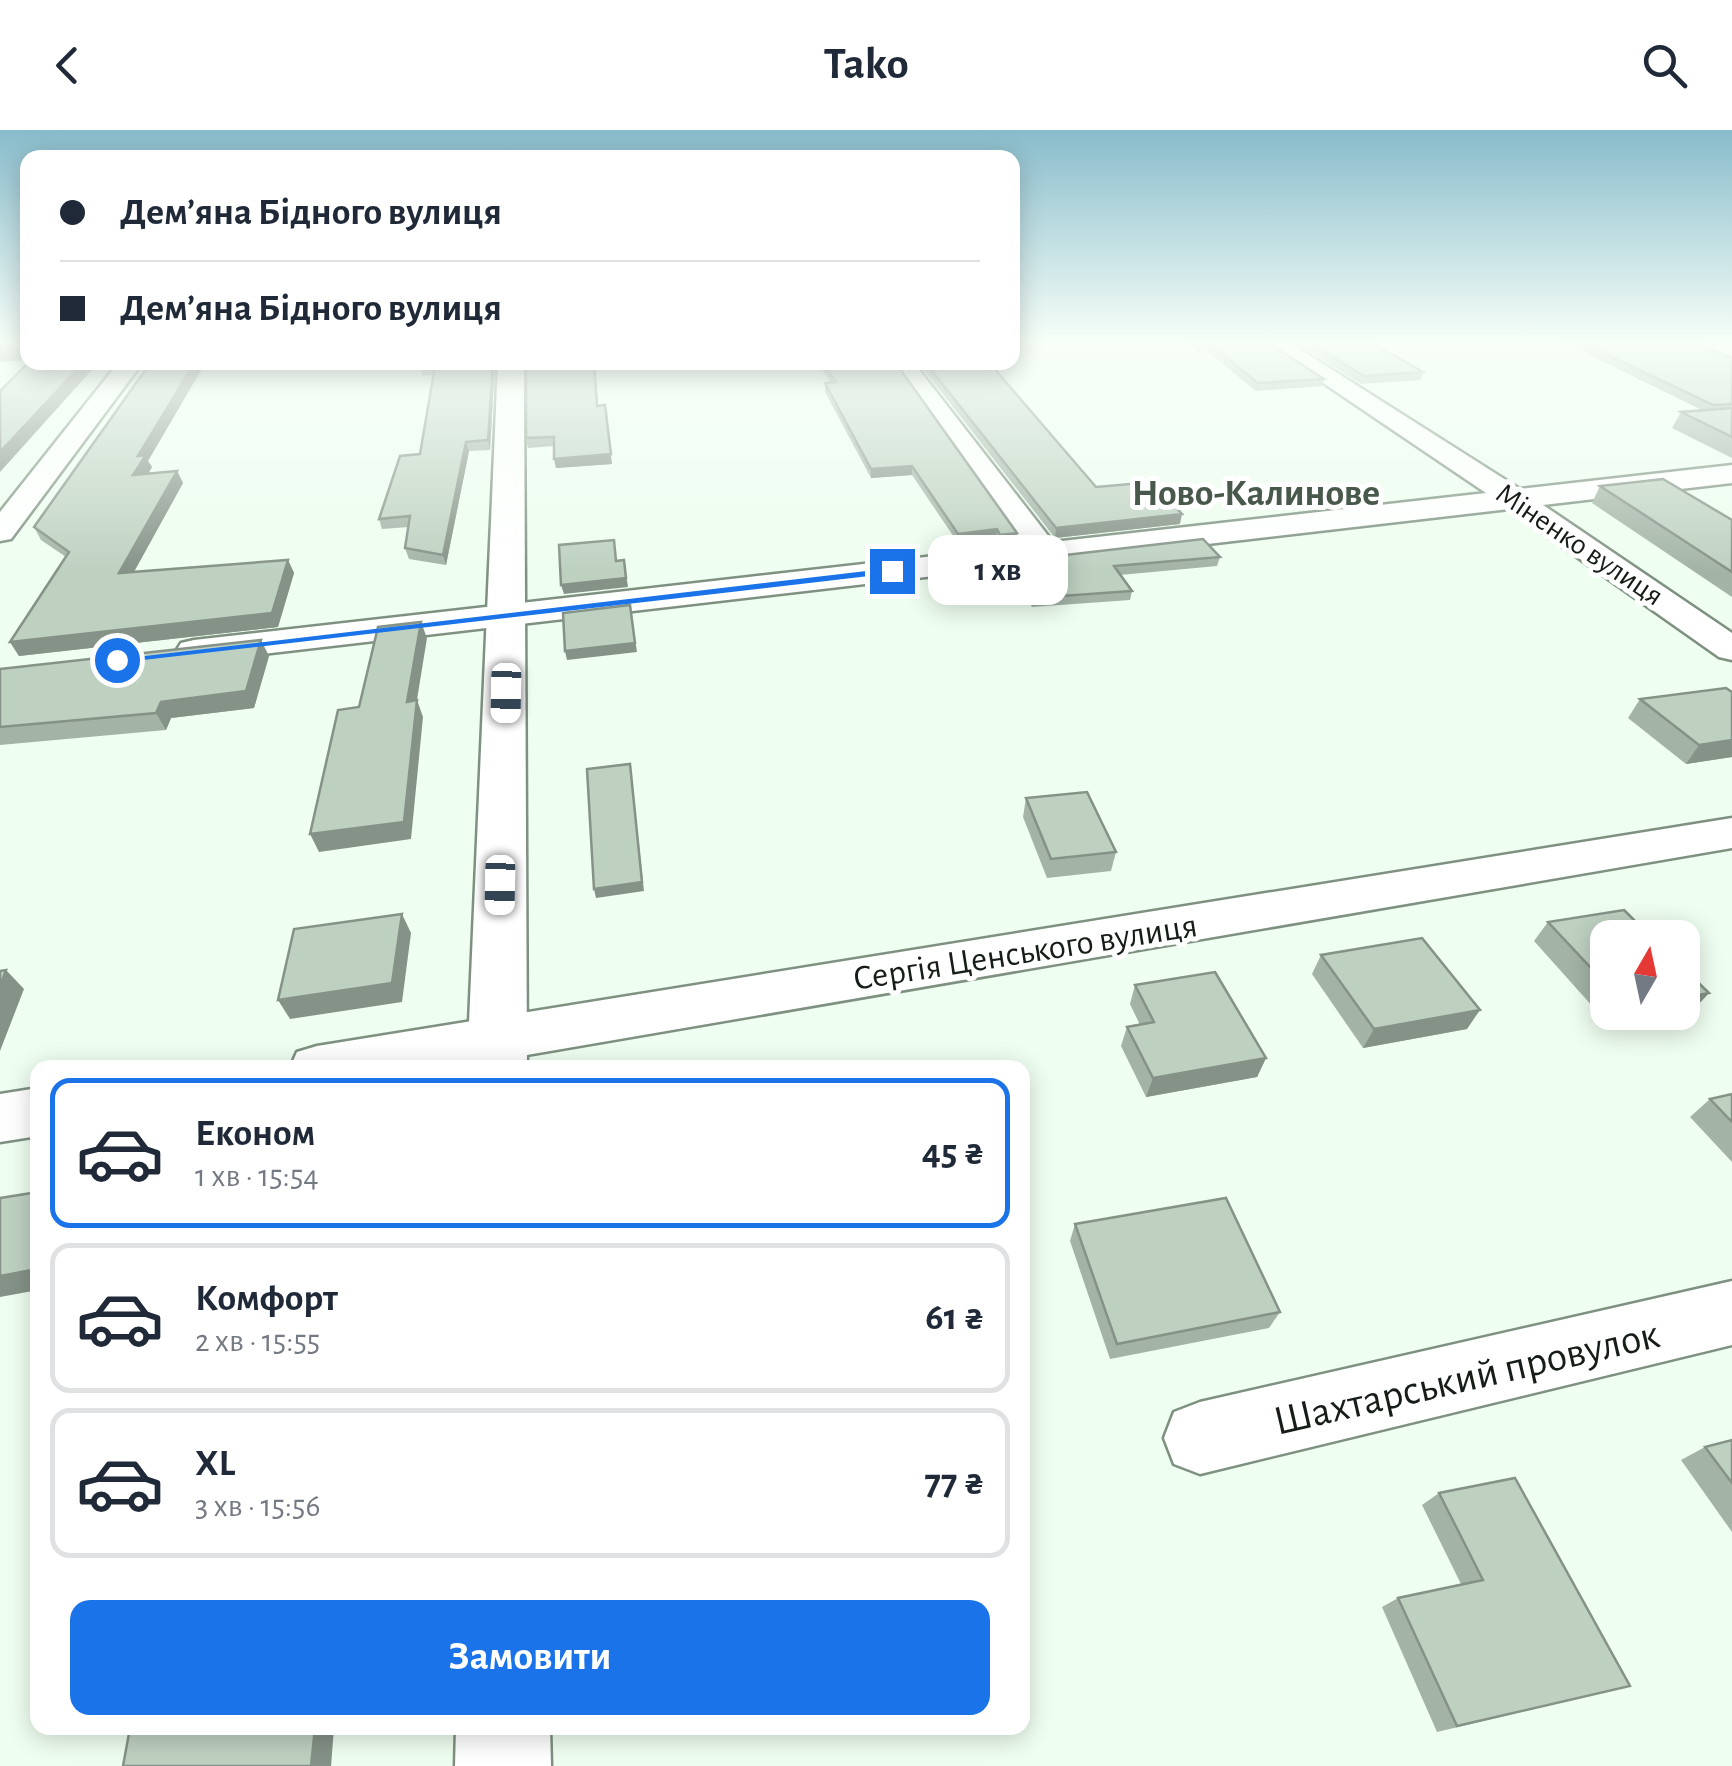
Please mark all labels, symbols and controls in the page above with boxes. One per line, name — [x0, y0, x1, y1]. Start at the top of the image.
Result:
icon: back — [40, 38, 95, 93]
icon: search — [1637, 38, 1692, 93]
text: Tako — [823, 42, 909, 87]
text: Дем’яна Бідного вулиця — [120, 194, 502, 232]
text: Дем’яна Бідного вулиця — [120, 290, 502, 328]
district label: Ново-Калинове — [1132, 475, 1380, 513]
street label: Міненко вулиця — [1490, 478, 1669, 612]
callout: 1 хв — [927, 536, 1067, 606]
route end — [870, 549, 915, 594]
text: 1 хв — [975, 554, 1021, 586]
route start — [95, 638, 140, 683]
car — [490, 663, 522, 723]
car — [484, 855, 516, 915]
street label: Сергія Ценського вулиця — [851, 908, 1200, 997]
north arrow — [1590, 920, 1700, 1030]
map controls — [1590, 920, 1700, 1030]
icon: car — [75, 1108, 165, 1198]
text: Економ — [195, 1115, 315, 1153]
text: 45 ₴ — [922, 1134, 985, 1172]
text: 1 хв · 15:54 — [195, 1160, 319, 1192]
icon: car — [75, 1273, 165, 1363]
text: Комфорт — [195, 1280, 338, 1318]
text: 61 ₴ — [925, 1299, 985, 1337]
street label: Шахтарський провулок — [1270, 1313, 1663, 1443]
text: 2 хв · 15:55 — [195, 1325, 320, 1357]
icon: car — [75, 1438, 165, 1528]
text: XL — [195, 1445, 235, 1483]
text: 77 ₴ — [925, 1464, 985, 1502]
text: 3 хв · 15:56 — [195, 1490, 321, 1522]
button: Замовити — [70, 1600, 990, 1715]

